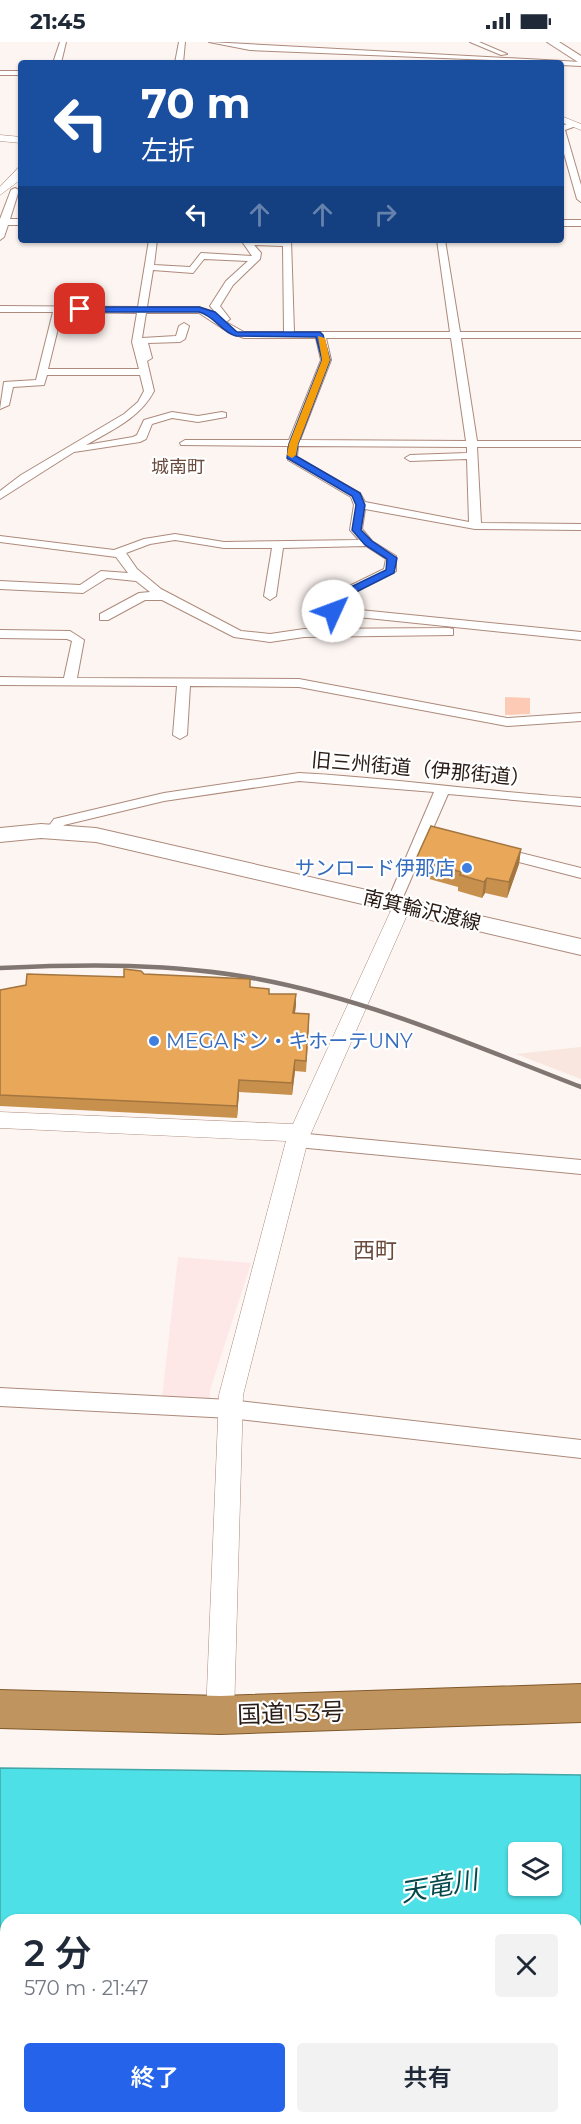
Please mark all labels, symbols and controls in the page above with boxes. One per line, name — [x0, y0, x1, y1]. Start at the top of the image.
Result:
text: 21:45 — [30, 8, 86, 35]
text: 70 m — [141, 77, 251, 129]
icon: left — [42, 84, 120, 162]
text: 左折 — [141, 134, 195, 167]
icon: left — [180, 198, 213, 231]
icon: ahead — [243, 198, 276, 231]
icon: ahead — [306, 198, 339, 231]
icon: right — [369, 198, 402, 231]
pin — [54, 283, 105, 334]
icon: arrive — [63, 292, 96, 325]
district label: 城南町 — [151, 456, 205, 478]
position arrow — [301, 579, 365, 643]
street label: 旧三州街道（伊那街道） — [310, 747, 532, 791]
place label: サンロード伊那店 — [295, 856, 455, 880]
marker: サンロード伊那店 — [460, 861, 474, 875]
street label: 南箕輪沢渡線 — [361, 885, 483, 935]
place label: MEGAドン・キホーテUNY — [166, 1029, 413, 1053]
marker: MEGAドン・キホーテUNY — [147, 1034, 161, 1048]
district label: 西町 — [353, 1237, 397, 1264]
street label: 国道153号 — [237, 1697, 345, 1729]
map controls — [508, 1842, 562, 1896]
button: layers — [508, 1842, 562, 1896]
water label: 天竜川 — [398, 1863, 483, 1909]
text: 2 分 — [24, 1931, 91, 1975]
button: close — [495, 1934, 558, 1997]
text: 570 m · 21:47 — [24, 1976, 148, 2000]
button: 終了 — [24, 2043, 285, 2112]
button: 共有 — [297, 2043, 558, 2112]

